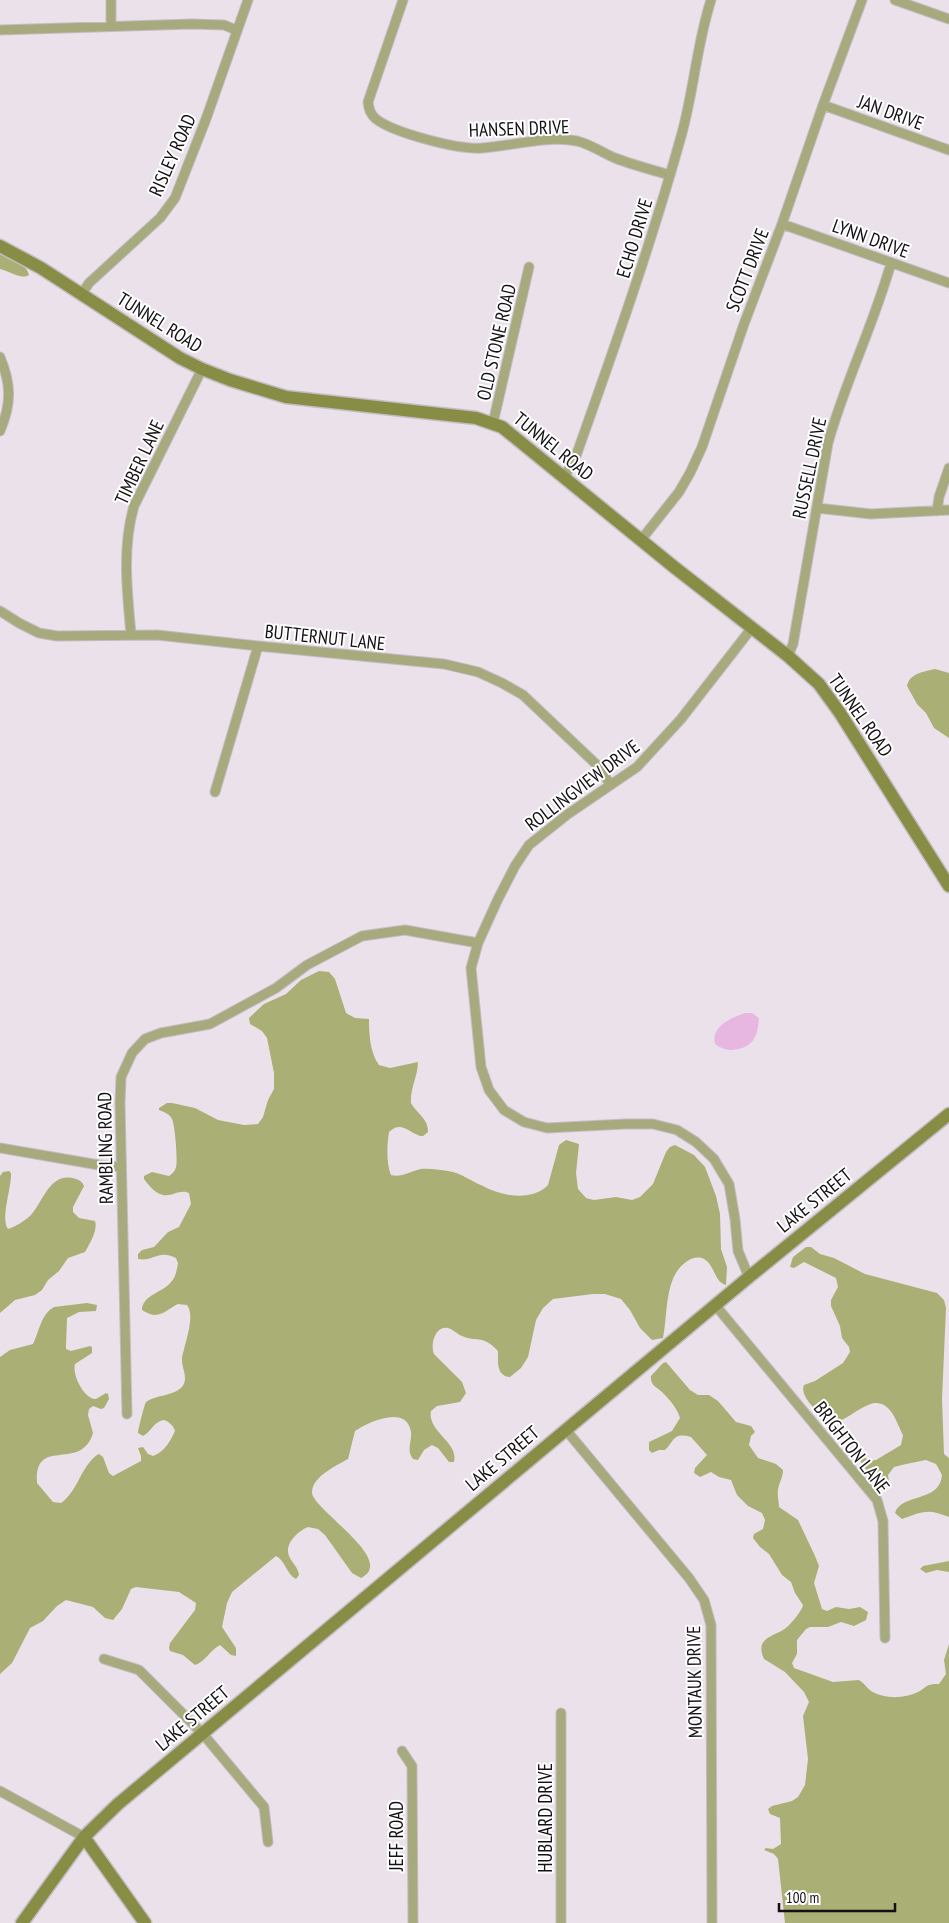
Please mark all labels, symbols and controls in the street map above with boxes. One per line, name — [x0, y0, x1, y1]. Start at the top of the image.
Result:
street label: JAN DRIVE — [854, 89, 927, 135]
street label: RISLEY ROAD — [143, 110, 201, 200]
street label: HANSEN DRIVE — [468, 114, 570, 142]
street label: ECHO DRIVE — [611, 195, 657, 281]
street label: LYNN DRIVE — [829, 213, 913, 263]
street label: SCOTT DRIVE — [720, 225, 774, 315]
street label: OLD STONE ROAD — [471, 281, 521, 403]
street label: TUNNEL ROAD — [113, 286, 207, 358]
street label: TUNNEL ROAD — [509, 407, 599, 485]
street label: RUSSELL DRIVE — [787, 415, 831, 521]
street label: TIMBER LANE — [109, 416, 169, 508]
street label: BUTTERNUT LANE — [264, 619, 386, 655]
street label: TUNNEL ROAD — [824, 669, 898, 761]
street label: ROLLINGVIEW DRIVE — [520, 734, 644, 836]
street label: RAMBLING ROAD — [92, 1092, 118, 1204]
street label: LAKE STREET — [772, 1162, 857, 1237]
street label: BRIGHTON LANE — [809, 1396, 895, 1498]
street label: LAKE STREET — [460, 1420, 544, 1496]
street label: MONTAUK DRIVE — [681, 1626, 707, 1738]
street label: LAKE STREET — [150, 1680, 234, 1756]
street label: HUBLARD DRIVE — [533, 1763, 557, 1873]
street label: JEFF ROAD — [384, 1801, 408, 1872]
scale bar — [779, 1880, 895, 1912]
text: 100 m — [786, 1888, 819, 1907]

